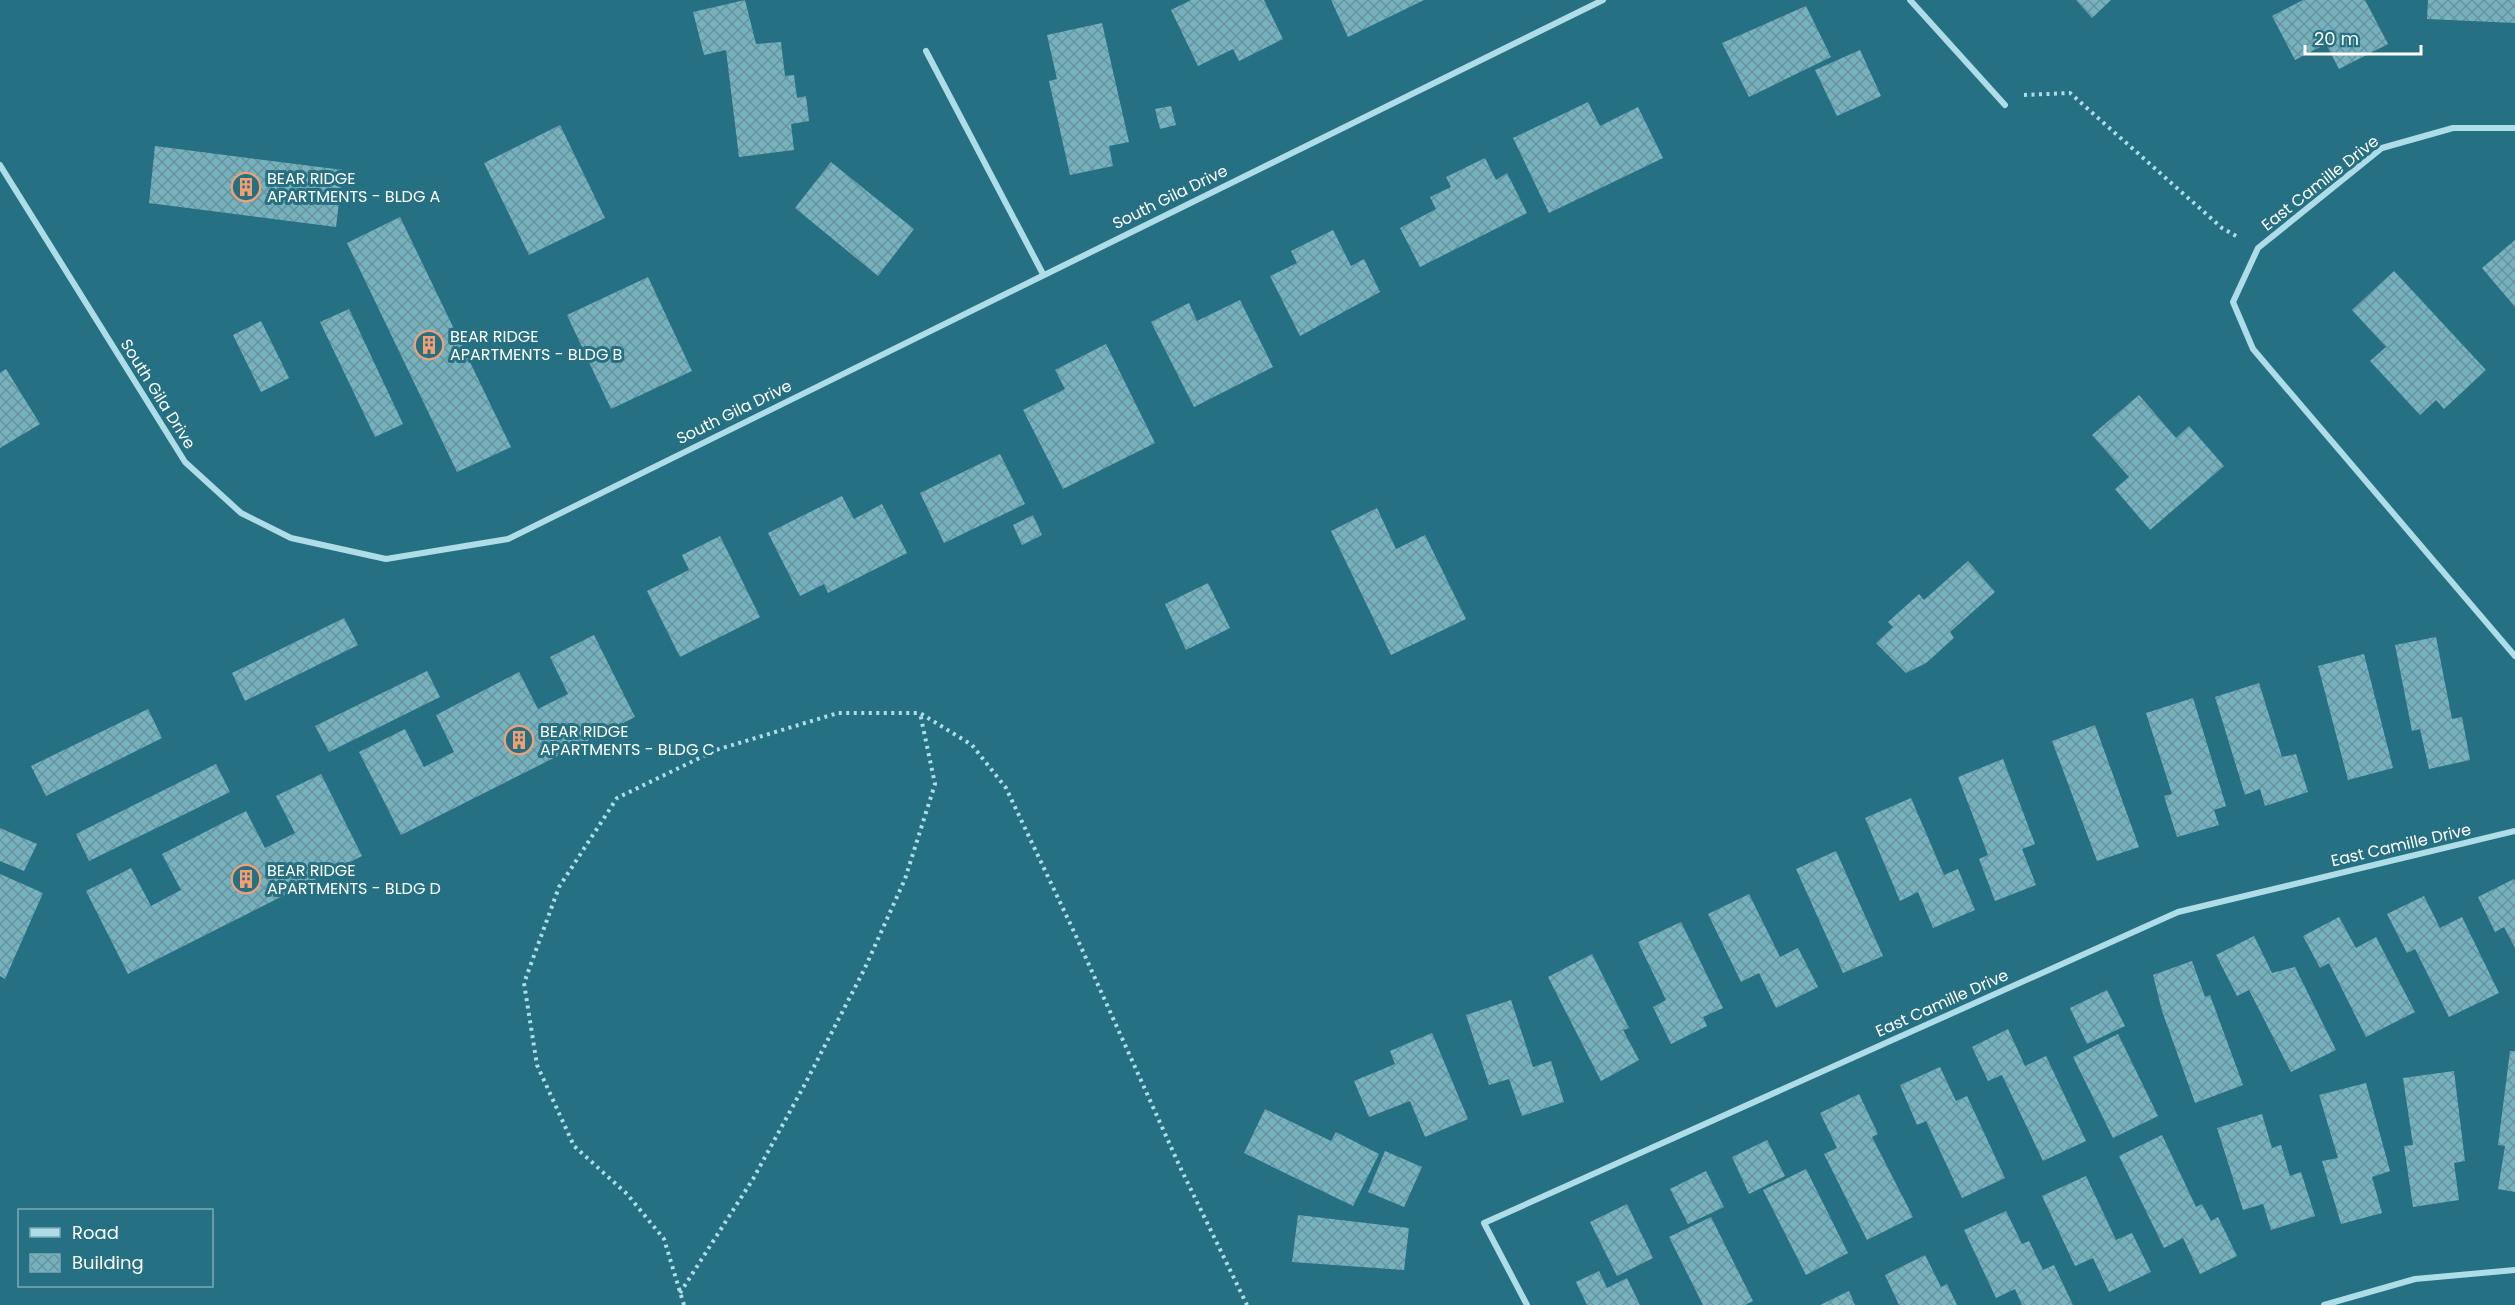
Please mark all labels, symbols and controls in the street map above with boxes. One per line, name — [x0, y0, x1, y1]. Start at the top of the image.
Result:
scale bar — [2305, 18, 2420, 56]
text: 20 m — [2314, 26, 2359, 51]
street label: East Camille Drive — [2256, 130, 2384, 236]
street label: South Gila Drive — [1108, 159, 1232, 235]
place label: BEAR RIDGE APARTMENTS - BLDG A — [267, 167, 441, 208]
building icon: BEAR RIDGE APARTMENTS - BLDG A — [230, 171, 262, 203]
place label: BEAR RIDGE APARTMENTS - BLDG B — [450, 325, 623, 366]
building icon: BEAR RIDGE APARTMENTS - BLDG B — [413, 329, 445, 361]
street label: South Gila Drive — [115, 335, 201, 453]
street label: South Gila Drive — [672, 374, 796, 450]
place label: BEAR RIDGE APARTMENTS - BLDG C — [540, 720, 715, 761]
building icon: BEAR RIDGE APARTMENTS - BLDG C — [503, 724, 535, 756]
street label: East Camille Drive — [2329, 818, 2473, 872]
place label: BEAR RIDGE APARTMENTS - BLDG D — [267, 859, 441, 900]
building icon: BEAR RIDGE APARTMENTS - BLDG D — [230, 863, 262, 895]
street label: East Camille Drive — [1872, 963, 2012, 1043]
legend — [18, 1209, 213, 1287]
text: Road — [72, 1220, 119, 1245]
text: Building — [72, 1250, 144, 1275]

